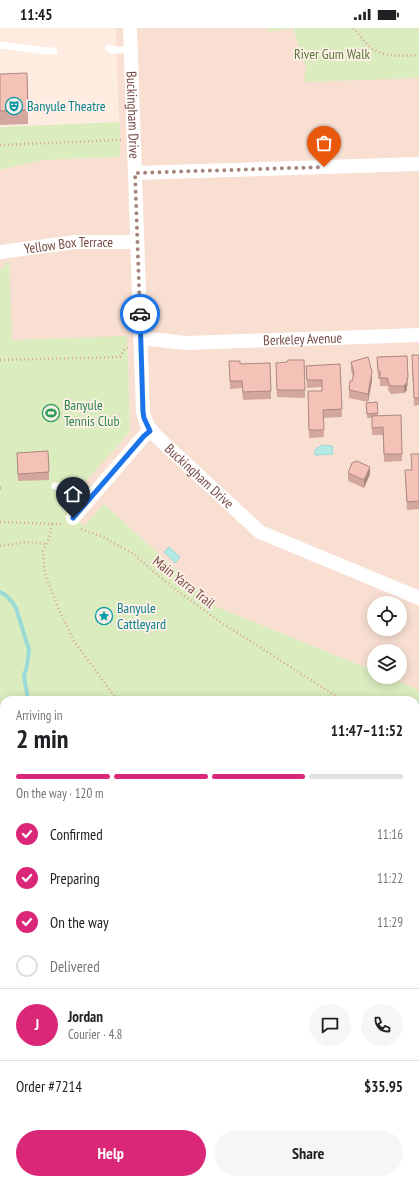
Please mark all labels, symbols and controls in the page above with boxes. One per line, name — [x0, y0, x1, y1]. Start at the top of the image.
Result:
text: 11:45 — [20, 5, 52, 24]
park label: River Gum Walk — [294, 45, 370, 63]
street label: Buckingham Drive — [122, 71, 143, 159]
theatre icon: Banyule Theatre — [4, 96, 24, 116]
place label: Banyule Theatre — [27, 97, 106, 115]
pin — [307, 126, 341, 167]
icon: bag — [313, 132, 335, 154]
street label: Yellow Box Terrace — [23, 233, 113, 258]
courier — [120, 294, 160, 334]
icon: car — [129, 303, 151, 325]
street label: Berkeley Avenue — [263, 329, 343, 349]
place label: Banyule Tennis Club — [64, 396, 119, 430]
sports icon: Banyule Tennis Club — [41, 403, 61, 423]
street label: Buckingham Drive — [161, 440, 238, 513]
pin — [56, 477, 90, 518]
icon: home — [62, 483, 84, 505]
street label: Main Yarra Trail — [149, 552, 219, 612]
map controls — [367, 596, 407, 684]
button: locate — [367, 596, 407, 636]
place label: Banyule Cattleyard — [117, 599, 166, 633]
place icon: Banyule Cattleyard — [94, 606, 114, 626]
button: layers — [367, 644, 407, 684]
text: Arriving in — [16, 707, 63, 724]
text: 11:47–11:52 — [331, 721, 403, 740]
text: 2 min — [16, 722, 69, 755]
text: On the way · 120 m — [16, 785, 103, 802]
icon: check — [16, 823, 38, 845]
text: Confirmed — [50, 825, 103, 844]
text: 11:16 — [377, 826, 403, 843]
icon: check — [16, 867, 38, 889]
text: Preparing — [50, 869, 100, 888]
text: 11:22 — [377, 870, 403, 887]
icon: check — [16, 911, 38, 933]
text: On the way — [50, 913, 109, 932]
text: 11:29 — [377, 914, 403, 931]
text: Delivered — [50, 957, 100, 976]
button: chat — [309, 1004, 351, 1046]
button: phone — [361, 1004, 403, 1046]
text: Jordan — [68, 1007, 103, 1026]
text: J — [35, 1015, 39, 1034]
text: Courier · 4.8 — [68, 1026, 122, 1043]
text: Order #7214 — [16, 1077, 82, 1096]
text: $35.95 — [364, 1077, 403, 1096]
button: Help — [16, 1130, 206, 1176]
button: Share — [214, 1130, 403, 1176]

